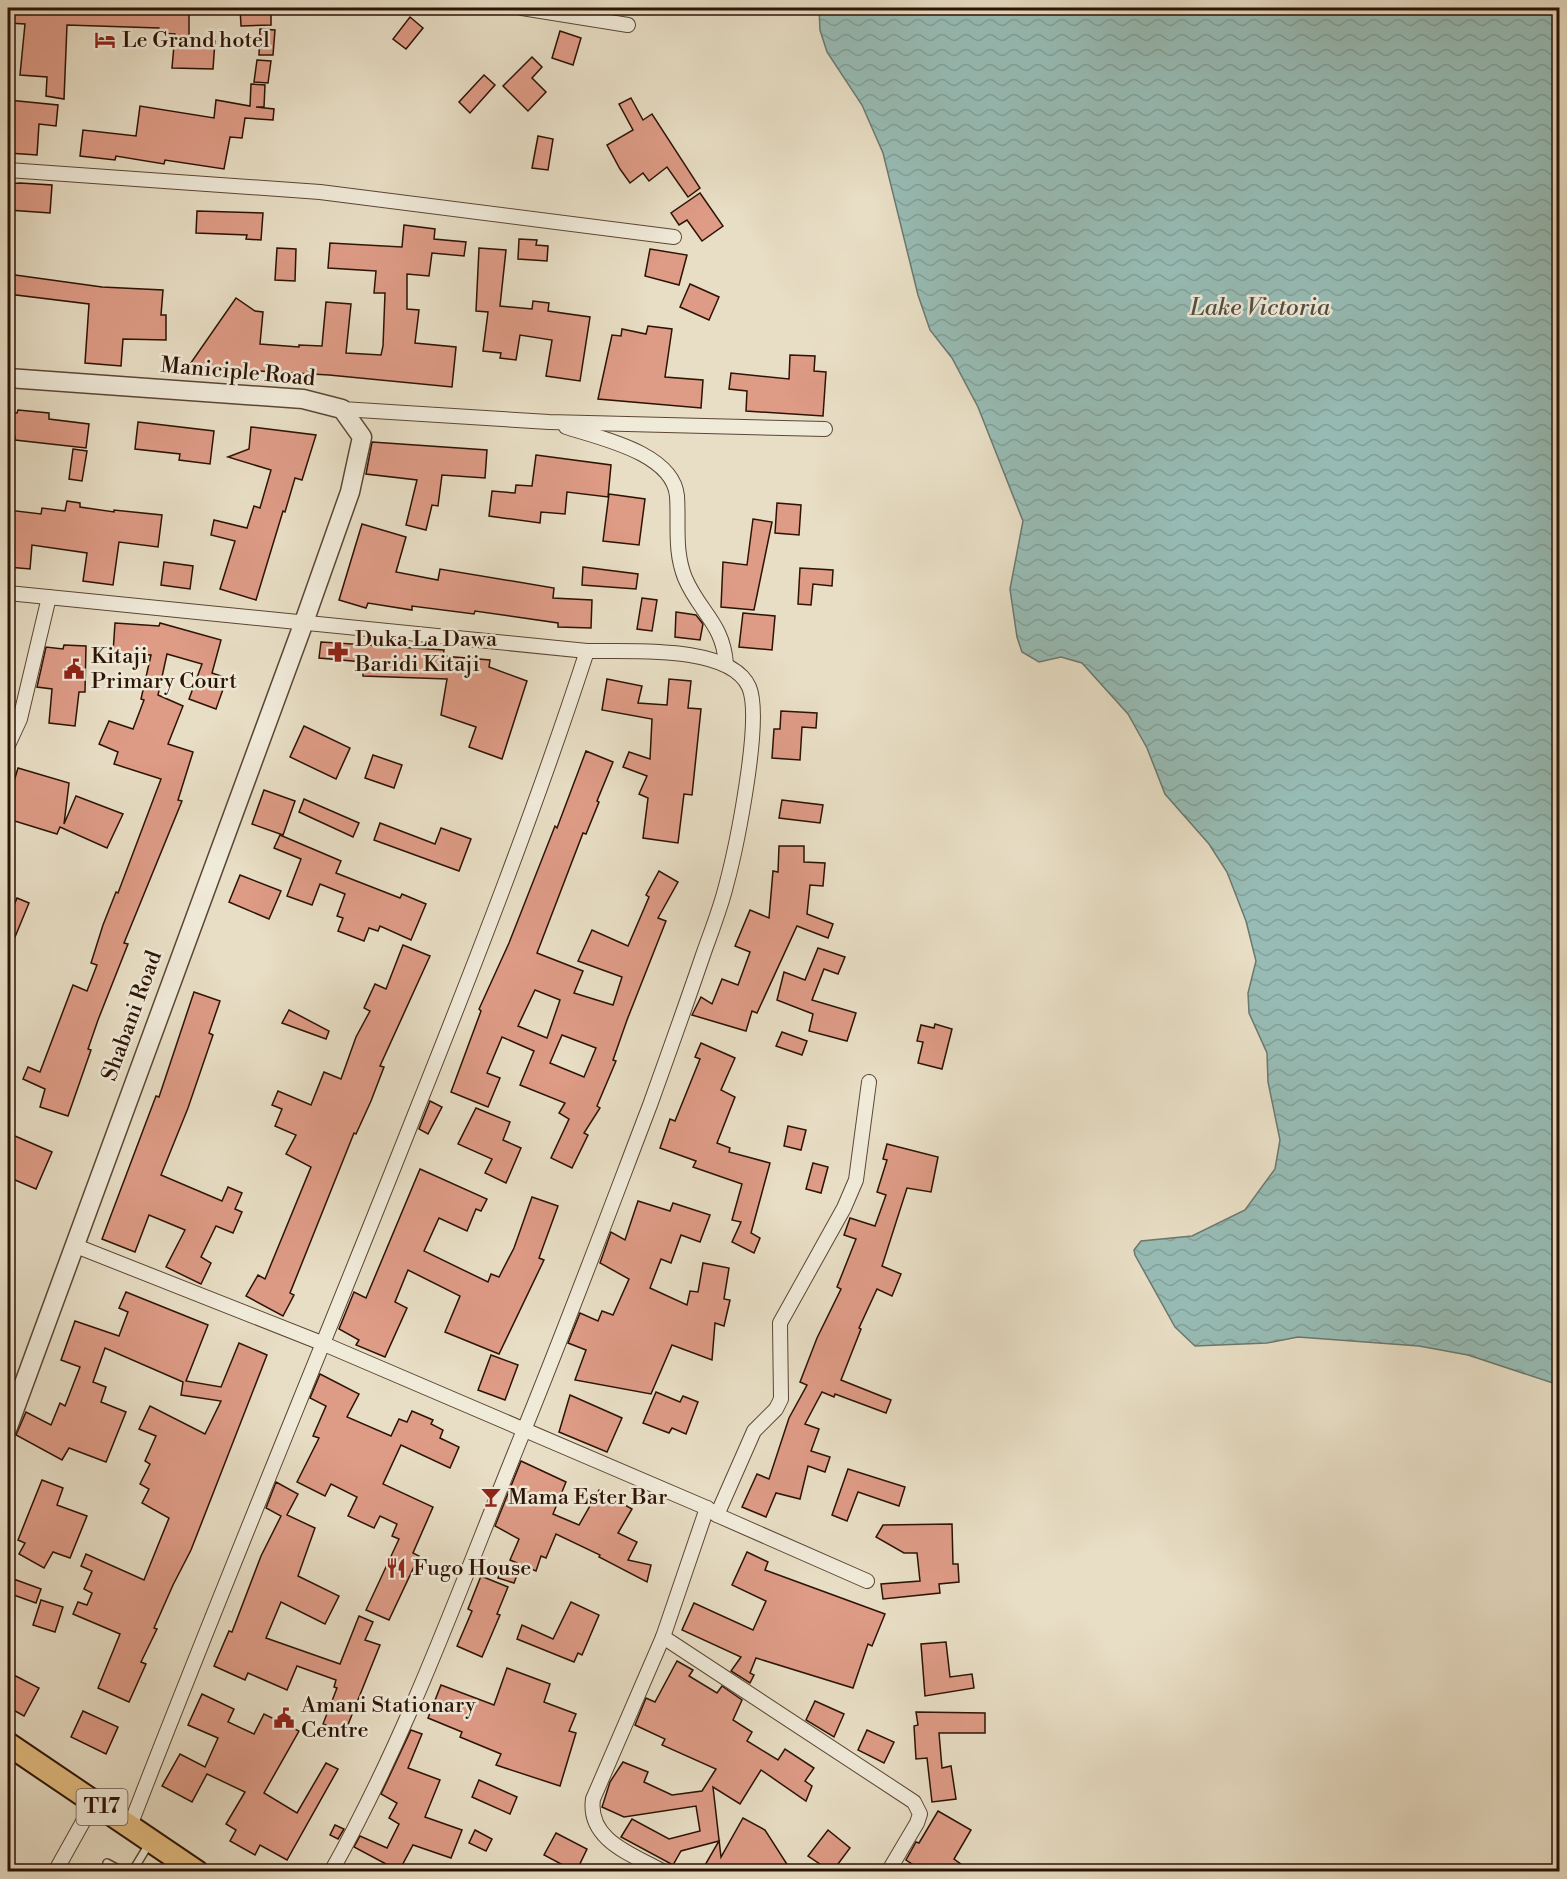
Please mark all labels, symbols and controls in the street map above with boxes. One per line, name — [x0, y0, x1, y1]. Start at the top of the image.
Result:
place label: Le Grand hotel — [122, 27, 270, 54]
hotel icon: Le Grand hotel — [93, 28, 117, 52]
water label: Lake Victoria — [1189, 293, 1331, 323]
street label: Maniciple Road — [160, 352, 317, 392]
place label: Duka La Dawa Baridi Kitaji — [354, 626, 498, 678]
pharmacy icon: Duka La Dawa Baridi Kitaji — [326, 640, 350, 664]
place label: Kitaji Primary Court — [91, 643, 237, 695]
public building icon: Kitaji Primary Court — [62, 657, 86, 681]
street label: Shabani Road — [96, 947, 168, 1085]
place label: Mama Ester Bar — [508, 1484, 667, 1511]
bar icon: Mama Ester Bar — [479, 1485, 503, 1509]
place label: Fugo House — [413, 1555, 531, 1582]
restaurant icon: Fugo House — [384, 1556, 408, 1580]
place label: Amani Stationary Centre — [300, 1692, 476, 1744]
public building icon: Amani Stationary Centre — [272, 1706, 296, 1730]
road number: T17 — [76, 1789, 128, 1825]

